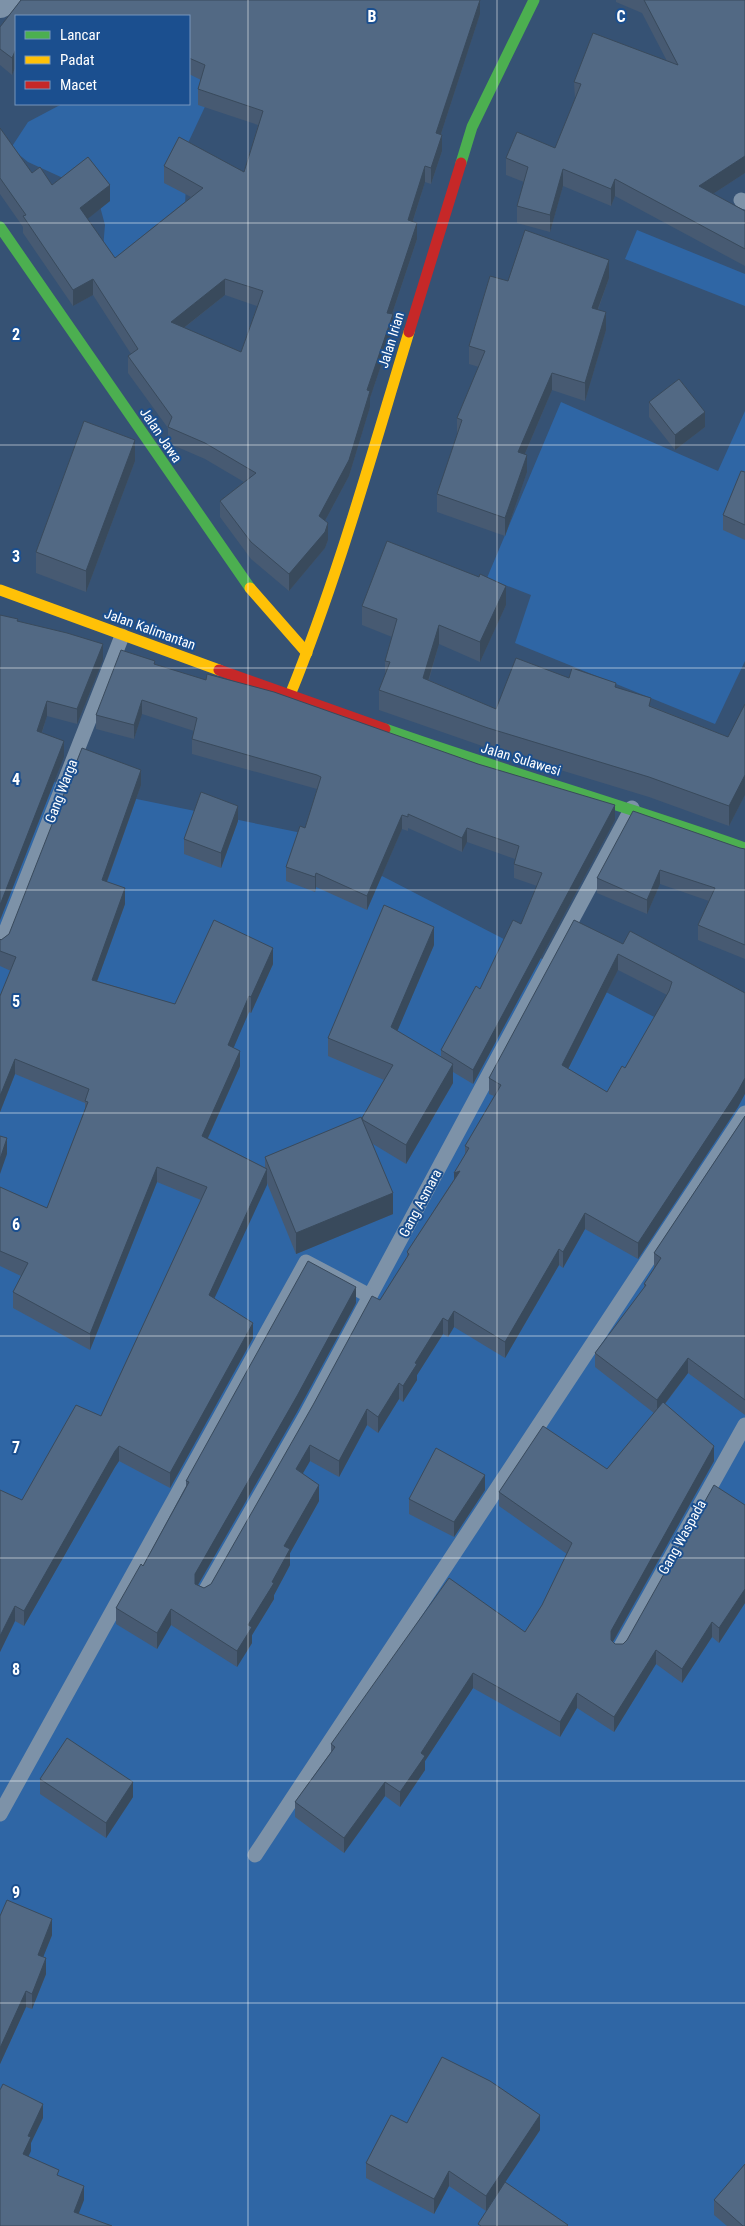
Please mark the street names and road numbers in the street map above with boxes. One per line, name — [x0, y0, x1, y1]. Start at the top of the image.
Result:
street label: Jalan Irian — [375, 310, 407, 370]
street label: Jalan Jawa — [137, 405, 185, 465]
street label: Jalan Kalimantan — [102, 605, 198, 653]
street label: Jalan Sulawesi — [479, 739, 563, 779]
street label: Gang Warga — [42, 757, 80, 825]
street label: Gang Asmara — [395, 1166, 445, 1240]
street label: Gang Waspada — [655, 1497, 709, 1577]

